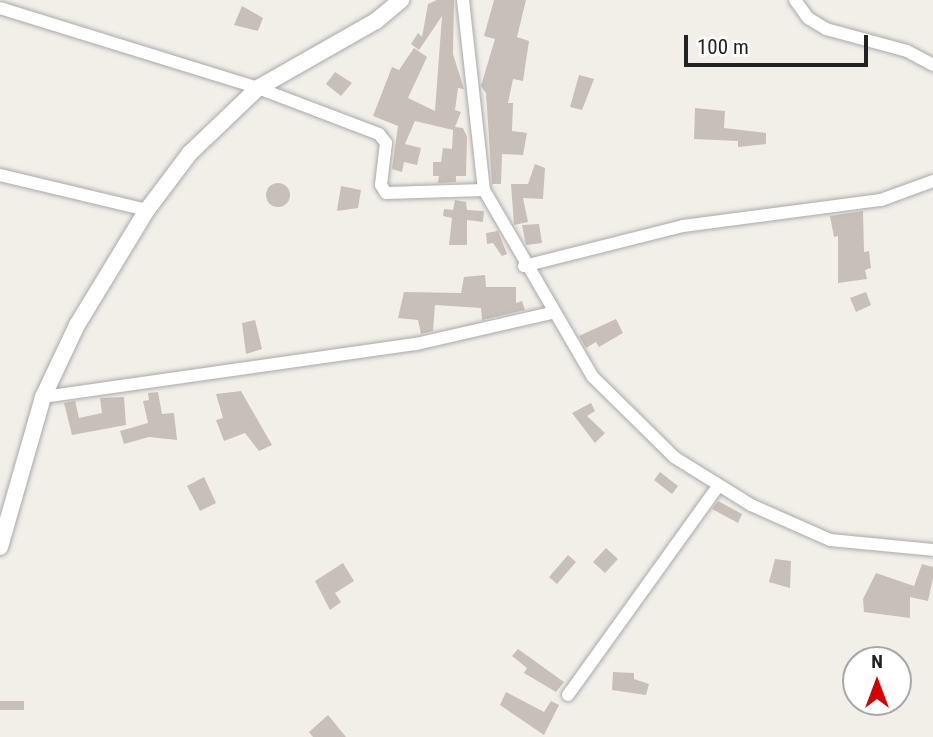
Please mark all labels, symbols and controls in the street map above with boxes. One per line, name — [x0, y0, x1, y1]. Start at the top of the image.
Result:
scale bar — [688, 21, 872, 65]
text: 100 m — [697, 35, 749, 59]
north arrow — [842, 646, 912, 716]
text: N — [871, 650, 883, 673]

